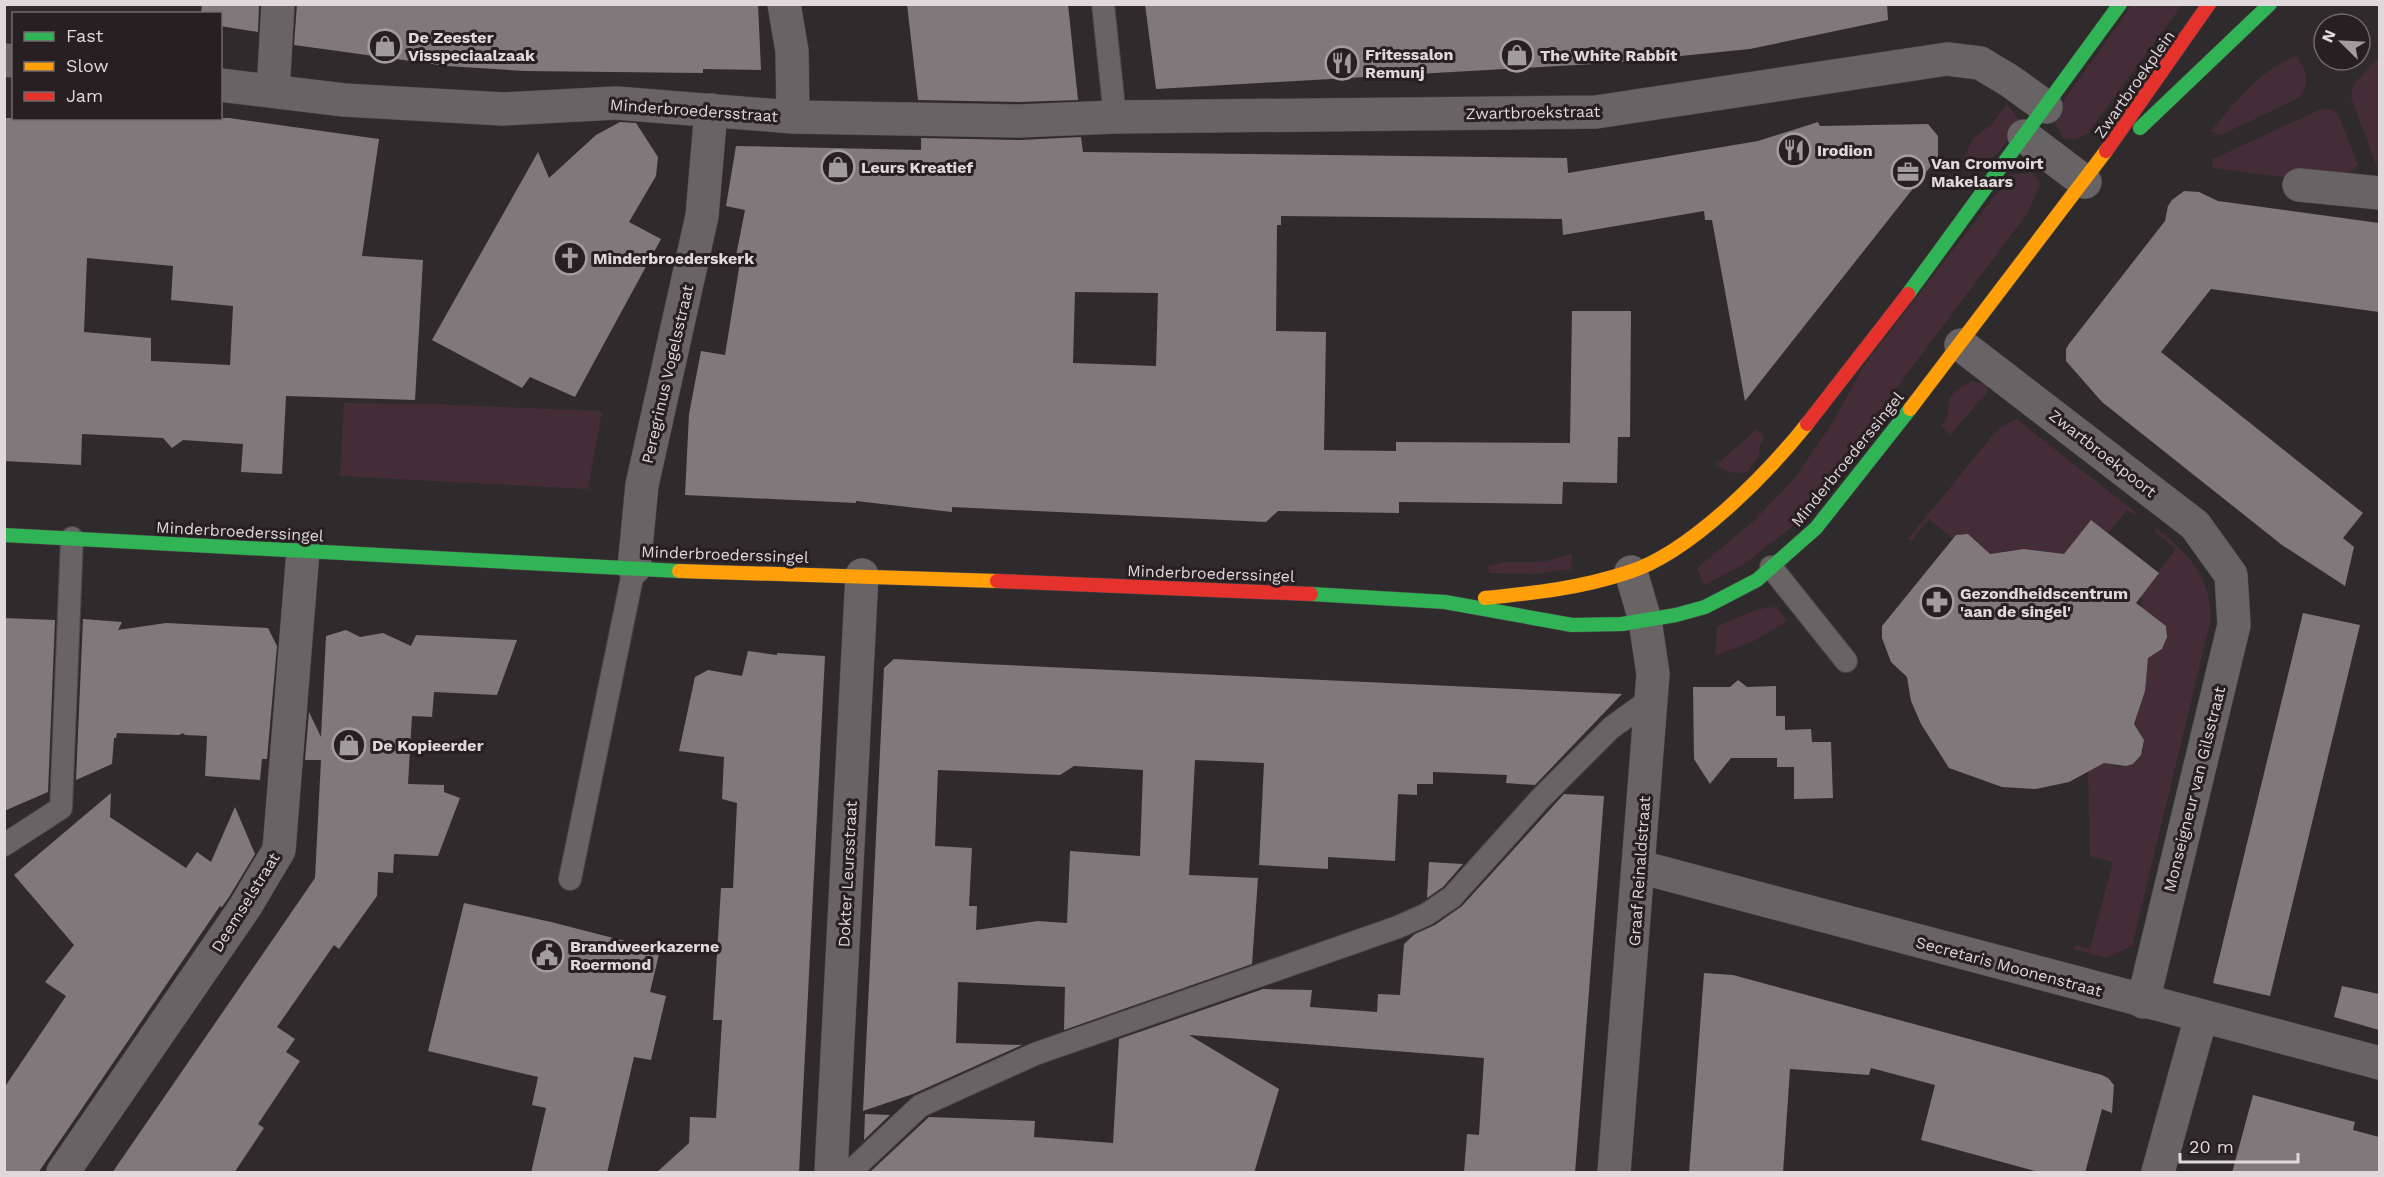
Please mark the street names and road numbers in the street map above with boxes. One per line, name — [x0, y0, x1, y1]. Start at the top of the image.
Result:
street label: Zwartbroekplein — [2090, 27, 2179, 142]
street label: Minderbroedersstraat — [609, 95, 779, 126]
street label: Zwartbroekstraat — [1465, 102, 1601, 123]
street label: Peregrinus Vogelsstraat — [638, 283, 697, 465]
street label: Minderbroederssingel — [1787, 388, 1908, 531]
street label: Zwartbroekpoort — [2045, 406, 2160, 501]
street label: Minderbroederssingel — [156, 518, 324, 545]
street label: Minderbroederssingel — [641, 542, 809, 567]
street label: Minderbroederssingel — [1127, 561, 1295, 586]
street label: Monseigneur van Gilsstraat — [2160, 684, 2229, 894]
street label: Graaf Reinaldstraat — [1625, 795, 1654, 947]
street label: Dokter Leursstraat — [834, 800, 861, 948]
street label: Deemselstraat — [207, 849, 284, 956]
street label: Secretaris Moonenstraat — [1914, 932, 2104, 1001]

